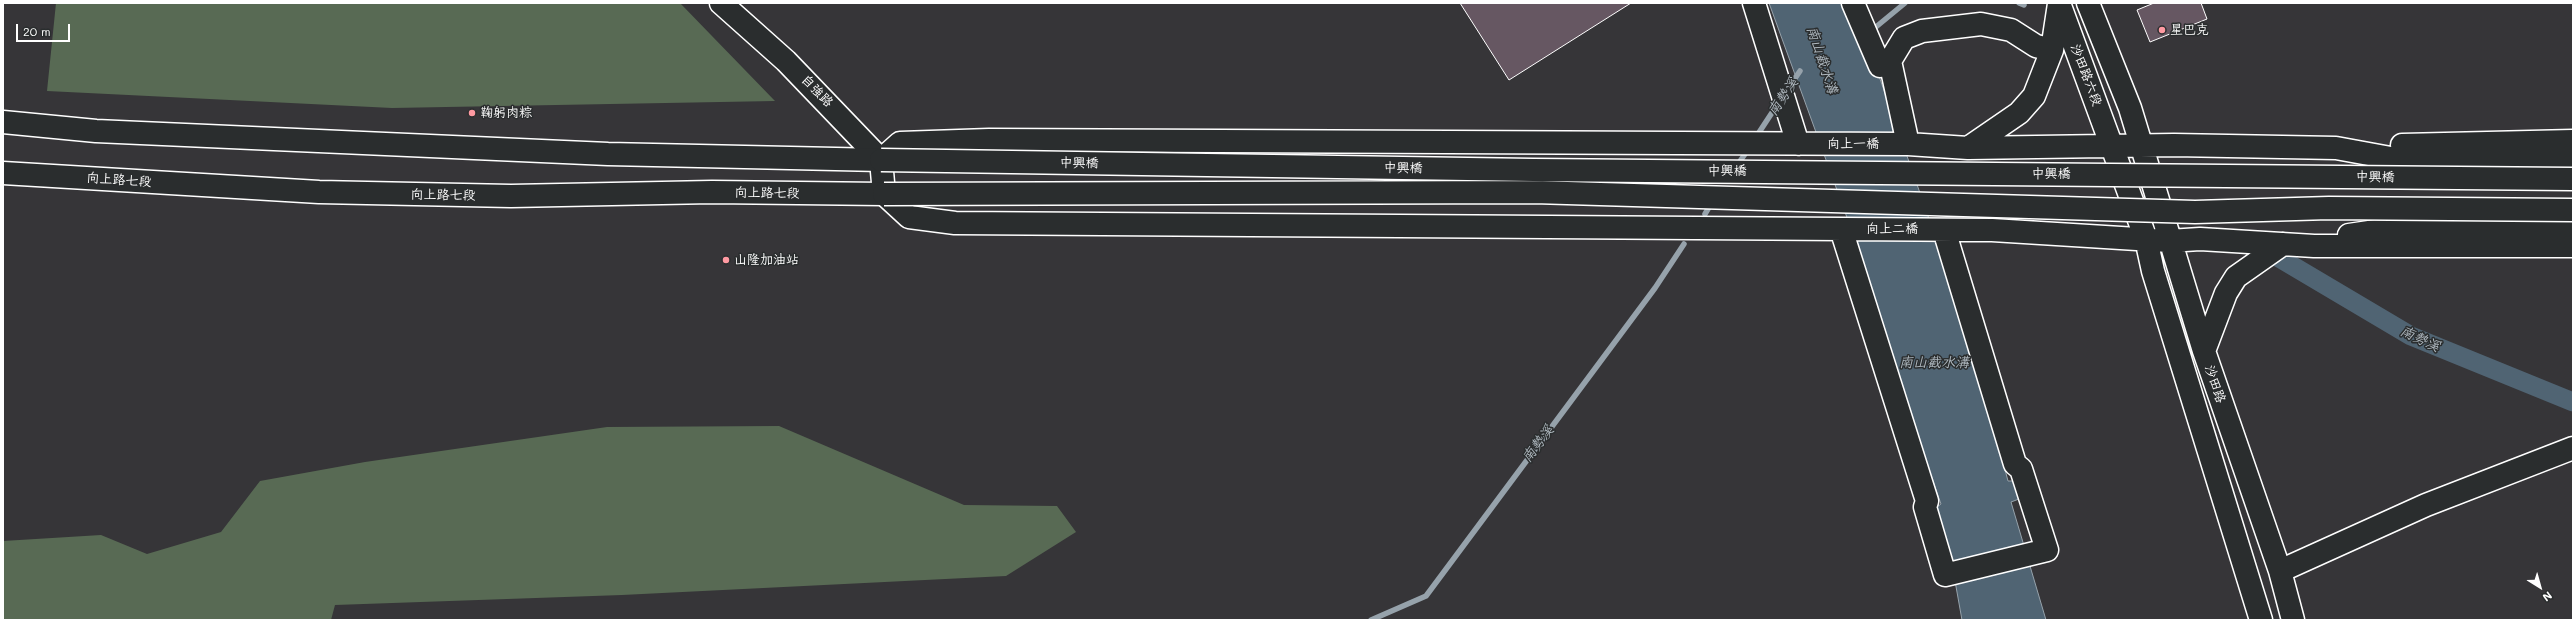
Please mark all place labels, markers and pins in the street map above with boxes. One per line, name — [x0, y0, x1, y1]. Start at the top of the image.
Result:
place label: 星巴克 — [2170, 22, 2209, 38]
marker: 星巴克 — [2157, 25, 2167, 35]
place label: 鞠躬肉粽 — [480, 105, 532, 121]
marker: 鞠躬肉粽 — [467, 108, 477, 118]
place label: 山隆加油站 — [734, 252, 799, 268]
marker: 山隆加油站 — [721, 255, 731, 265]

